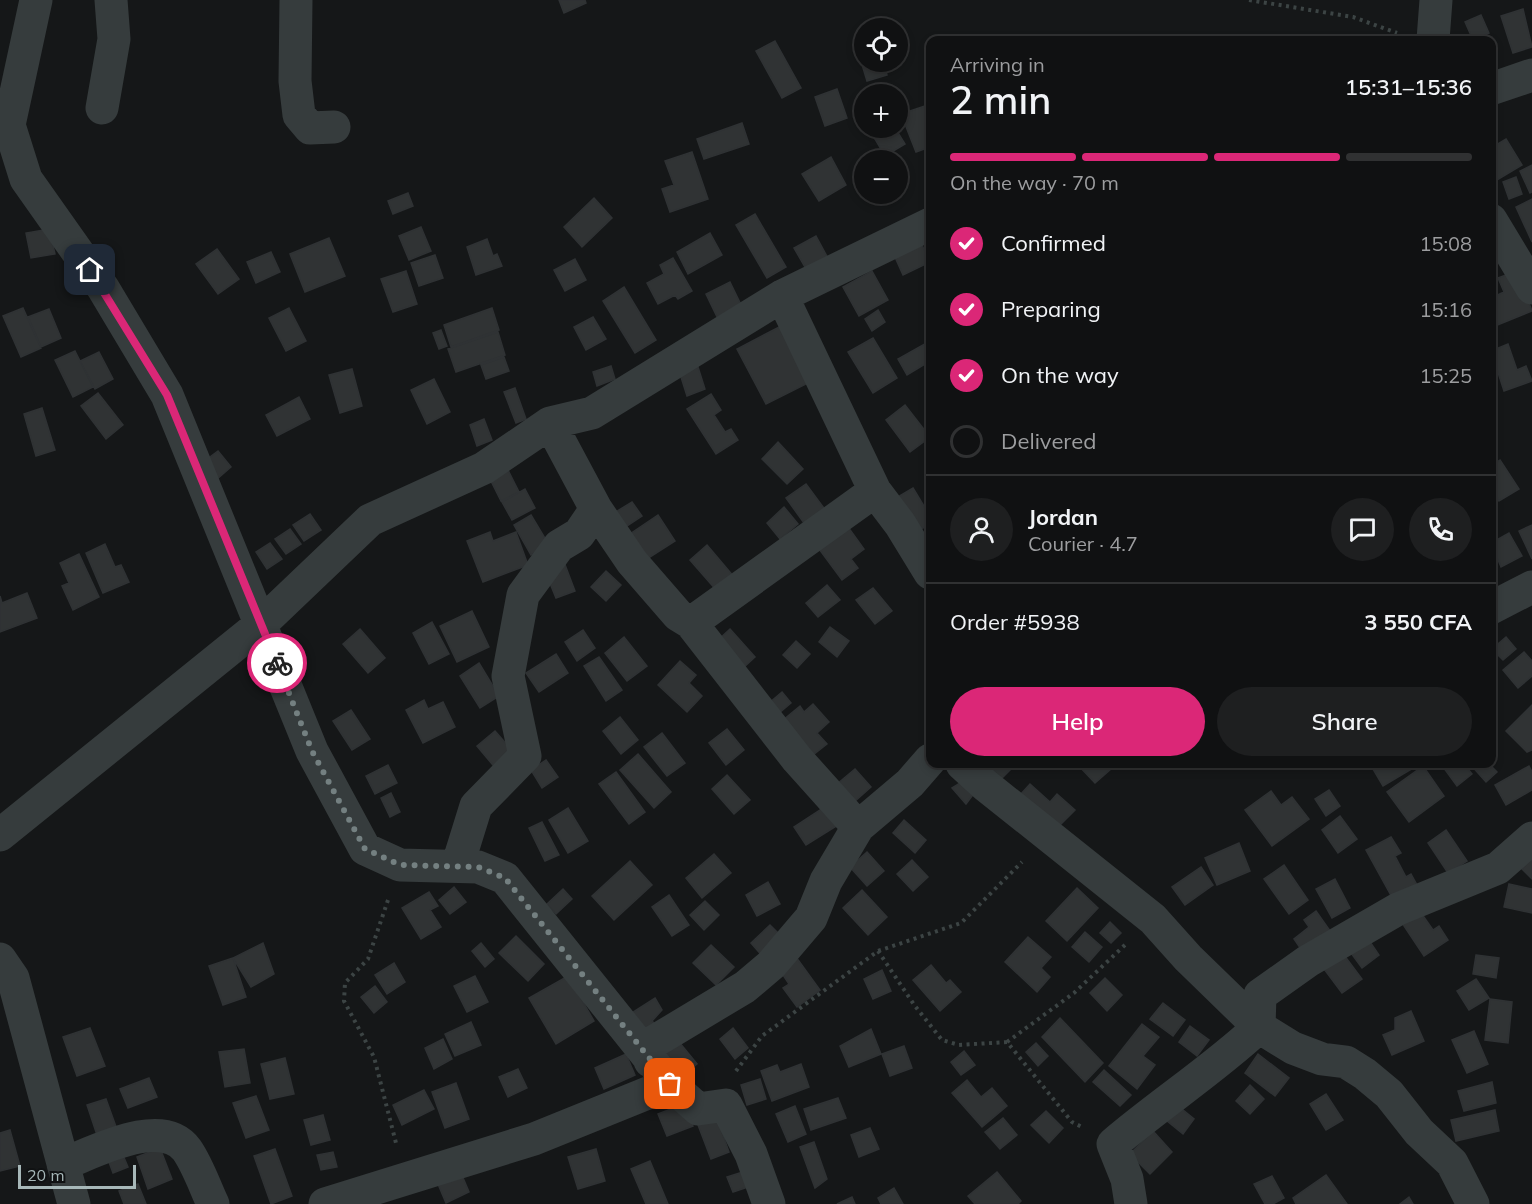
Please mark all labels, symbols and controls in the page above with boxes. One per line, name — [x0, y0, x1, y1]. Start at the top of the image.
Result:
map controls — [854, 18, 908, 204]
button: locate — [854, 18, 908, 72]
text: Arriving in — [950, 52, 1045, 77]
text: 15:31–15:36 — [1345, 73, 1472, 101]
text: 2 min — [950, 75, 1051, 124]
button: + — [854, 84, 908, 138]
button: − — [854, 150, 908, 204]
text: On the way · 70 m — [950, 170, 1119, 195]
icon: check — [950, 227, 983, 260]
text: Confirmed — [1001, 229, 1106, 257]
text: 15:08 — [1419, 231, 1472, 256]
pin — [64, 244, 115, 295]
icon: home — [73, 253, 106, 286]
icon: check — [950, 293, 983, 326]
text: Preparing — [1001, 295, 1101, 323]
text: 15:16 — [1419, 297, 1472, 322]
icon: check — [950, 359, 983, 392]
text: On the way — [1001, 361, 1119, 389]
text: 15:25 — [1419, 363, 1472, 388]
text: Delivered — [1001, 427, 1096, 455]
button: person — [950, 498, 1013, 561]
button: chat — [1331, 498, 1394, 561]
button: phone — [1409, 498, 1472, 561]
text: Jordan — [1028, 503, 1098, 531]
text: Courier · 4.7 — [1028, 531, 1138, 556]
text: Order #5938 — [950, 608, 1080, 636]
text: 3 550 CFA — [1364, 608, 1472, 636]
courier — [247, 633, 307, 693]
icon: bike — [261, 647, 294, 680]
button: Help — [950, 687, 1205, 756]
button: Share — [1217, 687, 1472, 756]
pin — [644, 1058, 695, 1109]
icon: bag — [653, 1067, 686, 1100]
scale bar — [18, 1162, 136, 1190]
text: 20 m — [27, 1165, 64, 1185]

